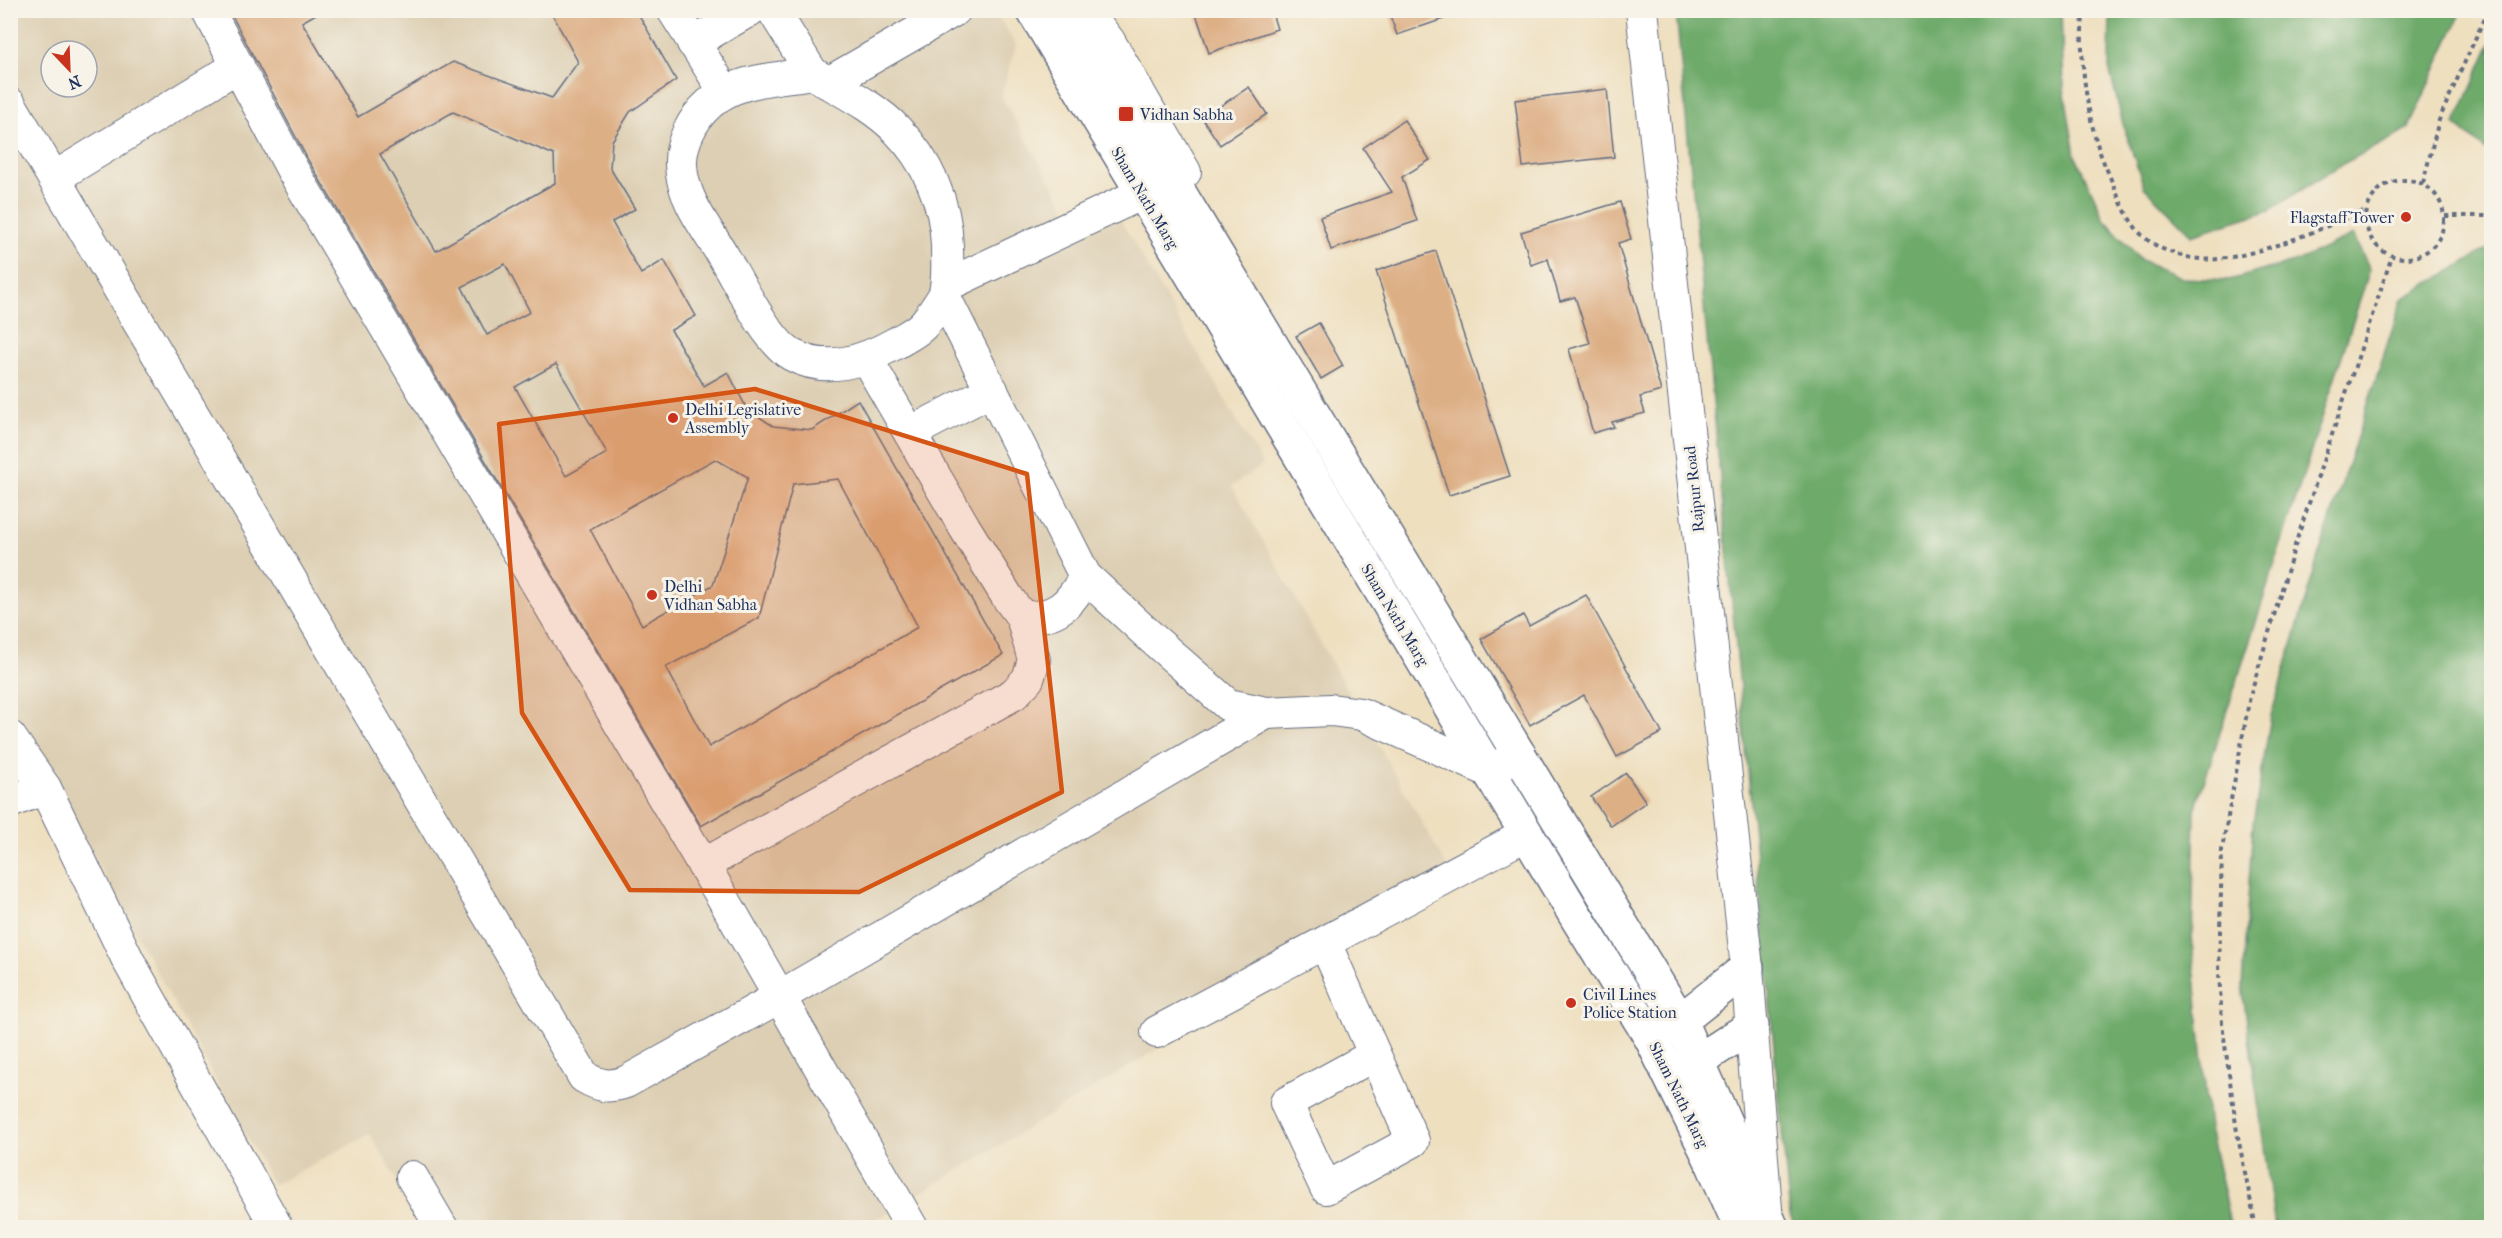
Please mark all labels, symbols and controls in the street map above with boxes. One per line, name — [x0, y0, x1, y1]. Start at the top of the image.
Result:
north arrow — [39, 39, 99, 99]
text: N — [65, 71, 84, 94]
marker: Vidhan Sabha — [1117, 105, 1135, 123]
place label: Vidhan Sabha — [1139, 105, 1234, 124]
street label: Sham Nath Marg — [1107, 143, 1183, 253]
place label: Flagstaff Tower — [2290, 208, 2394, 227]
marker: Flagstaff Tower — [2399, 210, 2413, 224]
place label: Delhi Legislative Assembly — [684, 400, 801, 437]
marker: Delhi Legislative Assembly — [666, 411, 680, 425]
street label: Rajpur Road — [1680, 445, 1708, 533]
street label: Sham Nath Marg — [1357, 560, 1433, 670]
place label: Delhi Vidhan Sabha — [663, 577, 758, 614]
marker: Delhi Vidhan Sabha — [645, 588, 659, 602]
place label: Civil Lines Police Station — [1583, 985, 1677, 1022]
marker: Civil Lines Police Station — [1564, 996, 1578, 1010]
street label: Sham Nath Marg — [1645, 1039, 1713, 1152]

